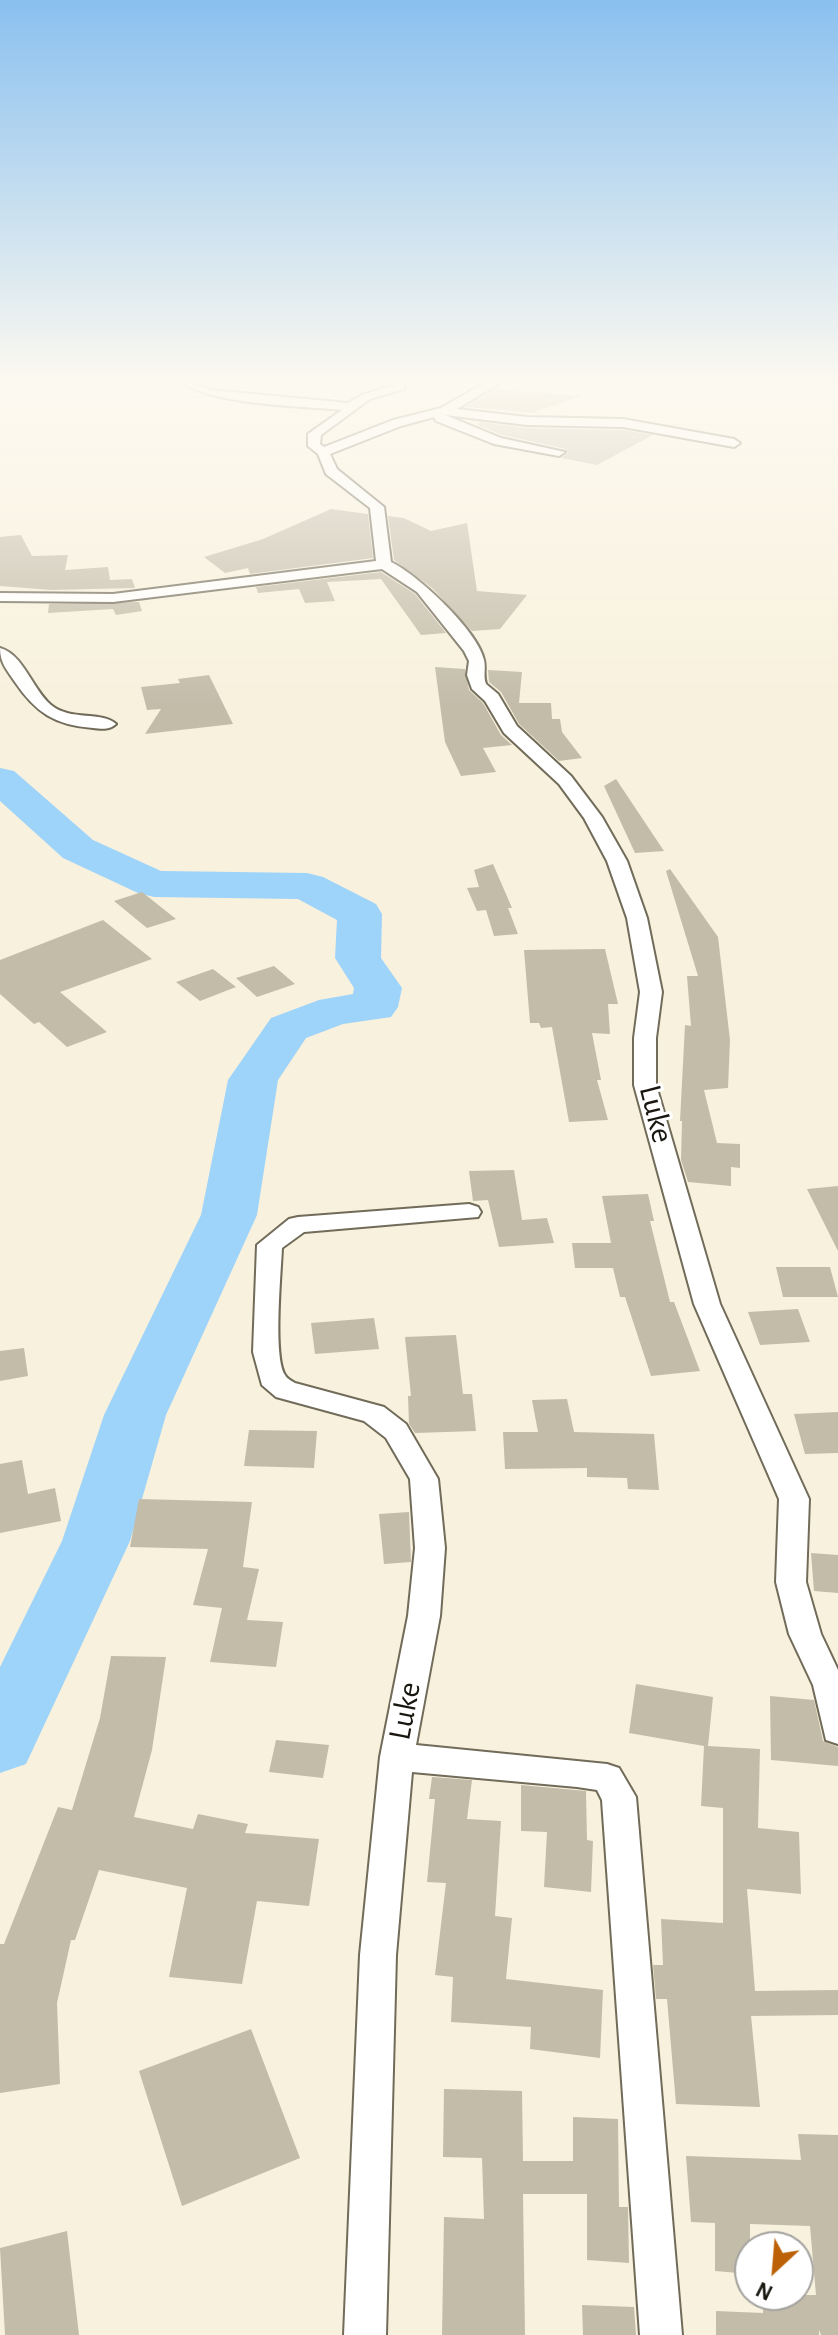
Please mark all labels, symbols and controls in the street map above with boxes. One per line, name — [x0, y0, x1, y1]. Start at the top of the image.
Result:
street label: Luke — [630, 1081, 682, 1147]
street label: Luke — [381, 1679, 429, 1743]
north arrow — [734, 2231, 814, 2311]
text: N — [753, 2278, 776, 2304]

